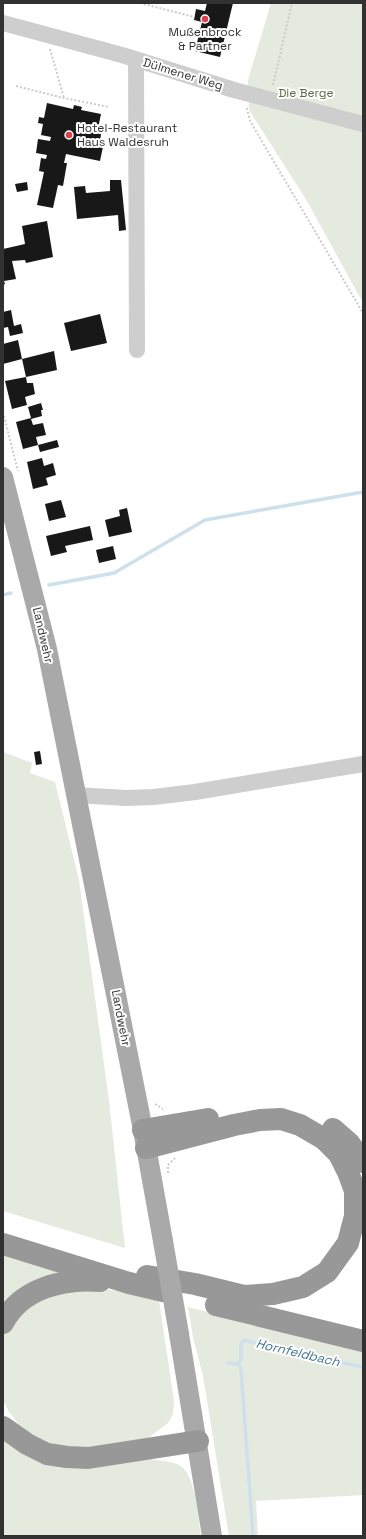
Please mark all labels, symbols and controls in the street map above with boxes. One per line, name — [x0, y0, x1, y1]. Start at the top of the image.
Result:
marker: Mußenbrock & Partner — [200, 14, 210, 24]
place label: Mußenbrock & Partner — [169, 24, 242, 54]
street label: Dülmener Weg — [141, 54, 225, 94]
park label: Die Berge — [278, 85, 334, 101]
place label: Hotel-Restaurant Haus Waldesruh — [77, 120, 177, 150]
marker: Hotel-Restaurant Haus Waldesruh — [64, 130, 74, 140]
street label: Landwehr — [29, 605, 57, 665]
street label: Landwehr — [108, 988, 134, 1048]
water label: Hornfeldbach — [254, 1335, 342, 1371]

